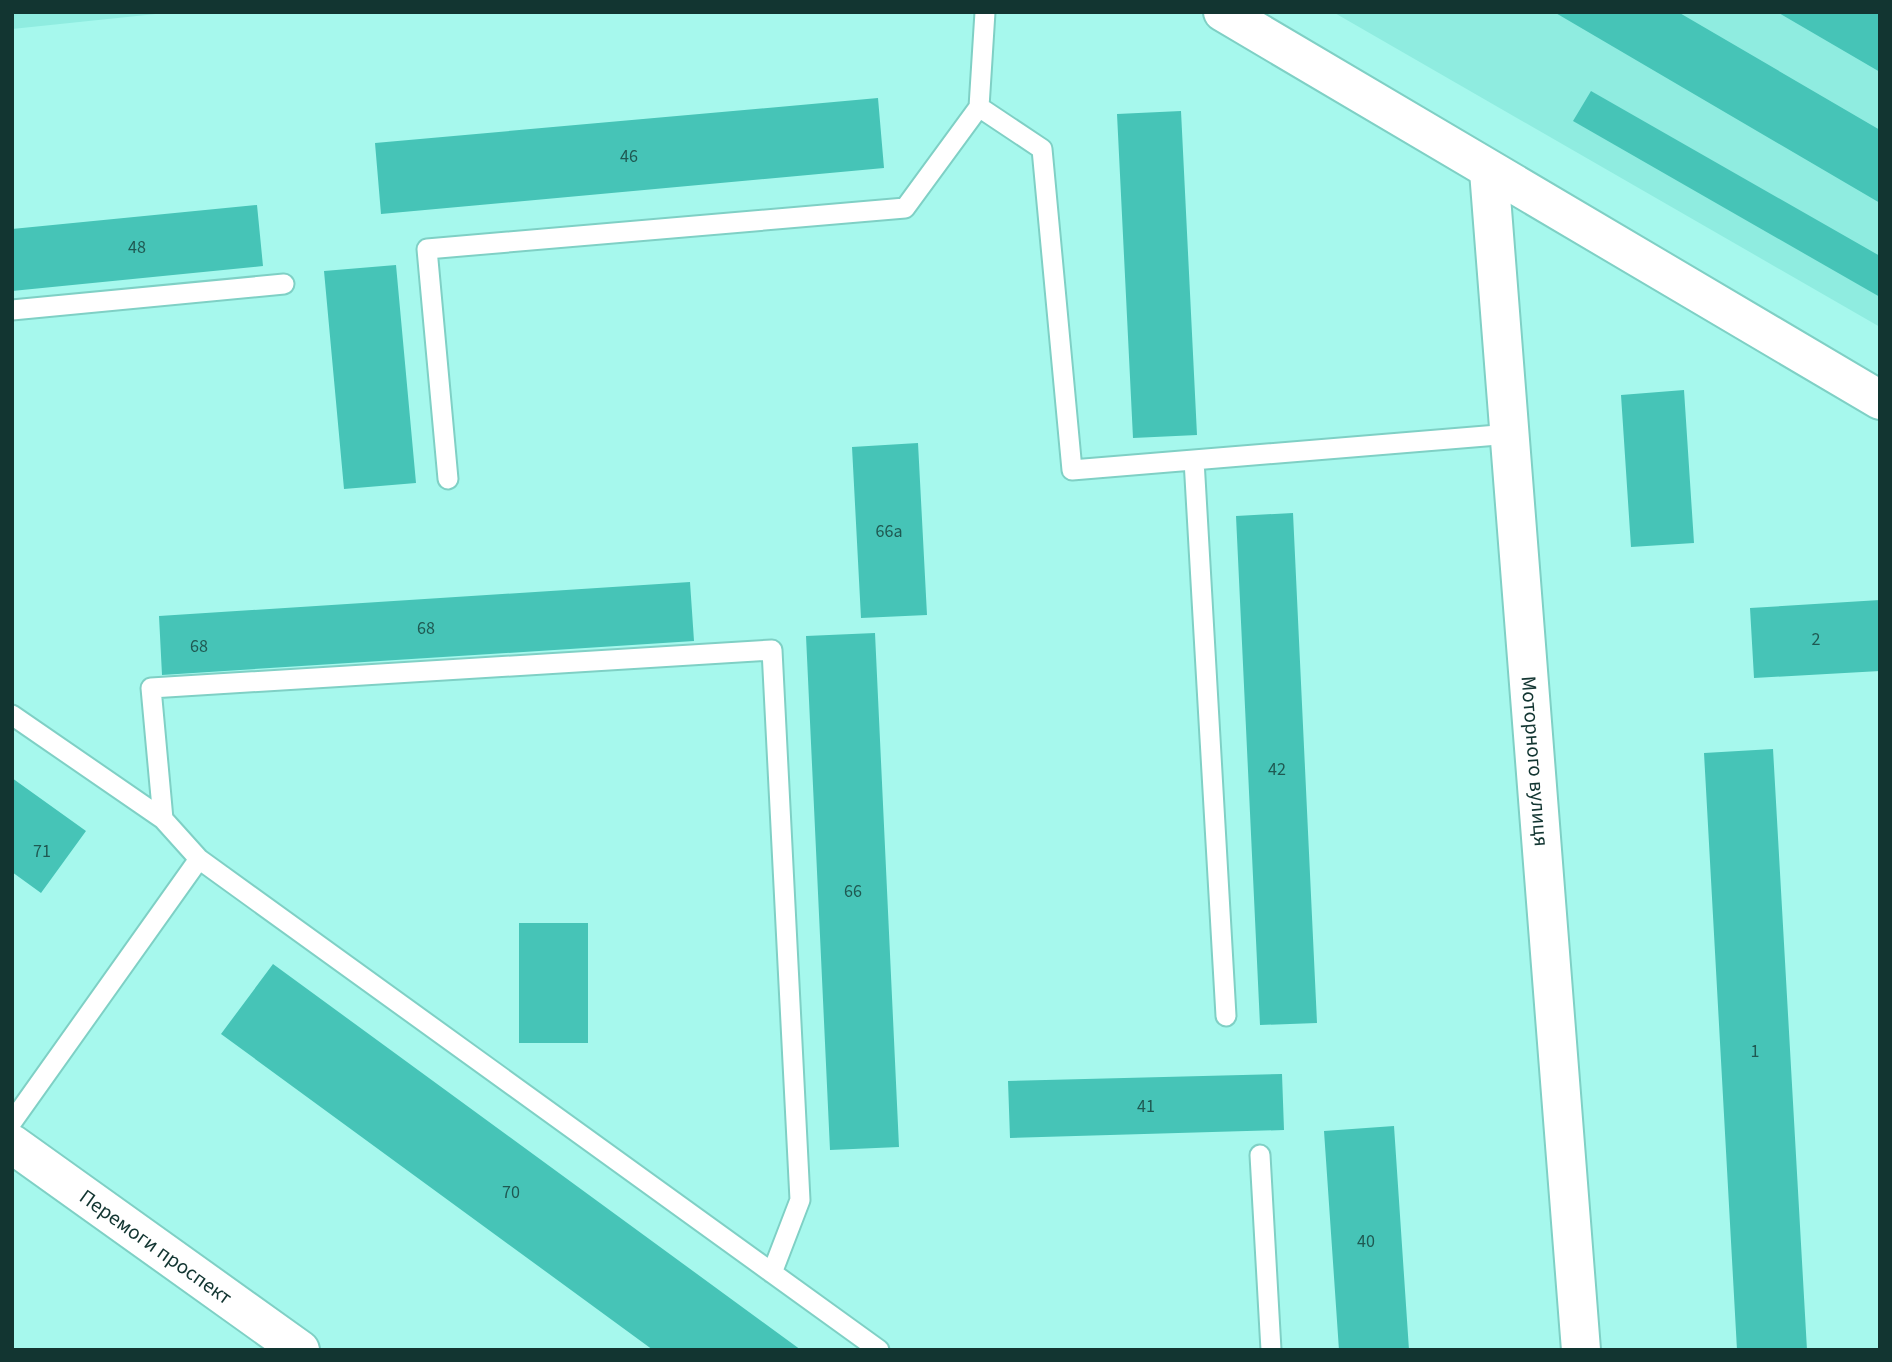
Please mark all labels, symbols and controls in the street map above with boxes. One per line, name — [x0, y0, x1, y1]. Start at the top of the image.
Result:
house number: 46 — [620, 144, 638, 169]
house number: 48 — [128, 235, 146, 260]
house number: 66а — [876, 519, 902, 544]
house number: 68 — [417, 616, 435, 641]
house number: 2 — [1812, 627, 1821, 652]
house number: 68 — [190, 634, 208, 659]
street label: Моторного вулиця — [1513, 675, 1557, 848]
house number: 42 — [1268, 757, 1286, 782]
house number: 71 — [33, 839, 51, 864]
house number: 66 — [844, 879, 862, 904]
house number: 1 — [1751, 1039, 1759, 1064]
house number: 41 — [1137, 1094, 1155, 1119]
house number: 70 — [502, 1180, 520, 1205]
street label: Перемоги проспект — [73, 1182, 239, 1312]
house number: 40 — [1357, 1229, 1375, 1254]

